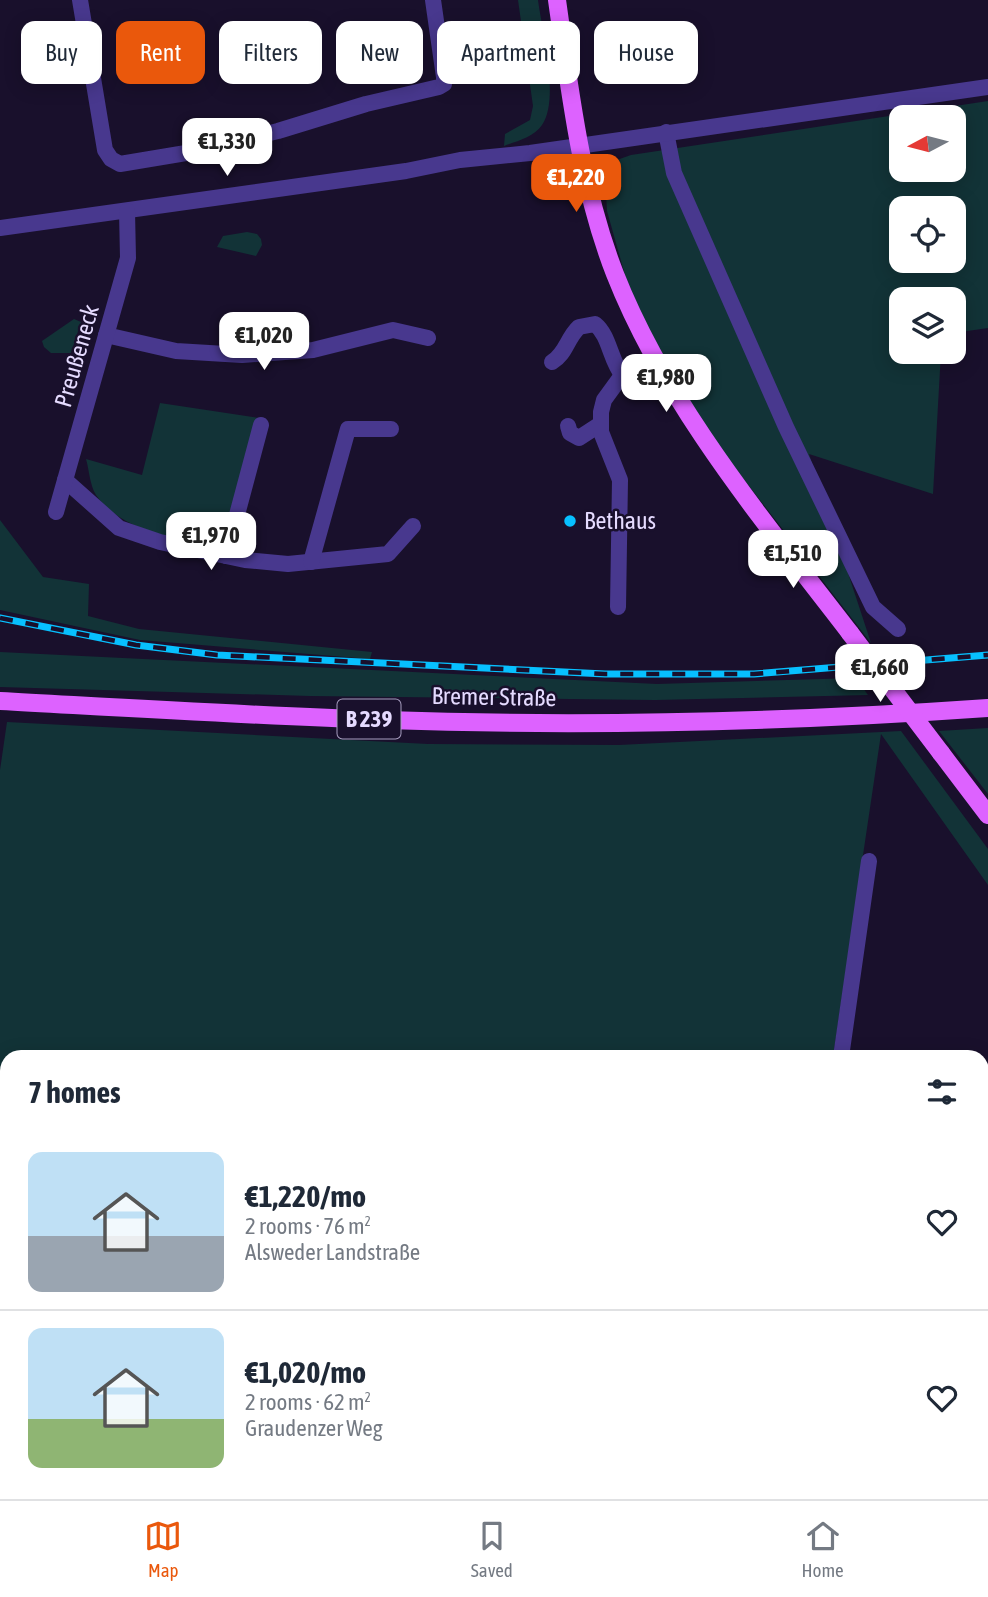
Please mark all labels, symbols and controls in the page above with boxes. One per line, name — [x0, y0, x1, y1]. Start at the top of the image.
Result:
chip: Buy — [21, 21, 102, 84]
chip: Rent — [116, 21, 205, 84]
chip: Filters — [219, 21, 322, 84]
chip: New — [336, 21, 423, 84]
chip: Apartment — [437, 21, 580, 84]
chip: House — [594, 21, 698, 84]
north arrow — [889, 105, 966, 182]
map controls — [889, 105, 966, 364]
pin: €1,330 — [170, 118, 284, 178]
text: €1,330 — [198, 128, 256, 154]
pin: €1,220 — [519, 154, 633, 214]
text: €1,220 — [547, 164, 605, 190]
button: locate — [889, 196, 966, 273]
button: layers — [889, 287, 966, 364]
street label: Preußeneck — [49, 301, 104, 410]
pin: €1,020 — [207, 312, 321, 372]
text: €1,020 — [235, 322, 293, 348]
pin: €1,980 — [609, 354, 723, 414]
text: €1,980 — [637, 364, 695, 390]
place label: Bethaus — [584, 507, 656, 534]
pin: €1,970 — [154, 512, 268, 572]
marker: Bethaus — [562, 513, 578, 529]
text: €1,970 — [182, 522, 240, 548]
pin: €1,510 — [736, 530, 850, 590]
text: €1,510 — [764, 540, 822, 566]
pin: €1,660 — [823, 644, 937, 704]
text: €1,660 — [851, 654, 909, 680]
street label: Bremer Straße — [431, 682, 557, 711]
road number: B 239 — [338, 699, 400, 738]
icon: filters — [923, 1073, 961, 1111]
text: 7 homes — [28, 1075, 121, 1109]
text: €1,220/mo — [245, 1179, 366, 1213]
icon: home — [84, 1180, 168, 1264]
icon: heart — [923, 1203, 961, 1241]
text: 2 rooms · 76 m² — [245, 1213, 371, 1239]
text: Alsweder Landstraße — [245, 1239, 420, 1265]
text: €1,020/mo — [245, 1355, 366, 1389]
icon: home — [84, 1356, 168, 1440]
icon: heart — [923, 1379, 961, 1417]
text: 2 rooms · 62 m² — [245, 1389, 371, 1415]
text: Graudenzer Weg — [245, 1415, 383, 1441]
tab: Map — [144, 1517, 182, 1581]
tab: Saved — [471, 1517, 513, 1581]
tab: Home — [801, 1517, 844, 1581]

